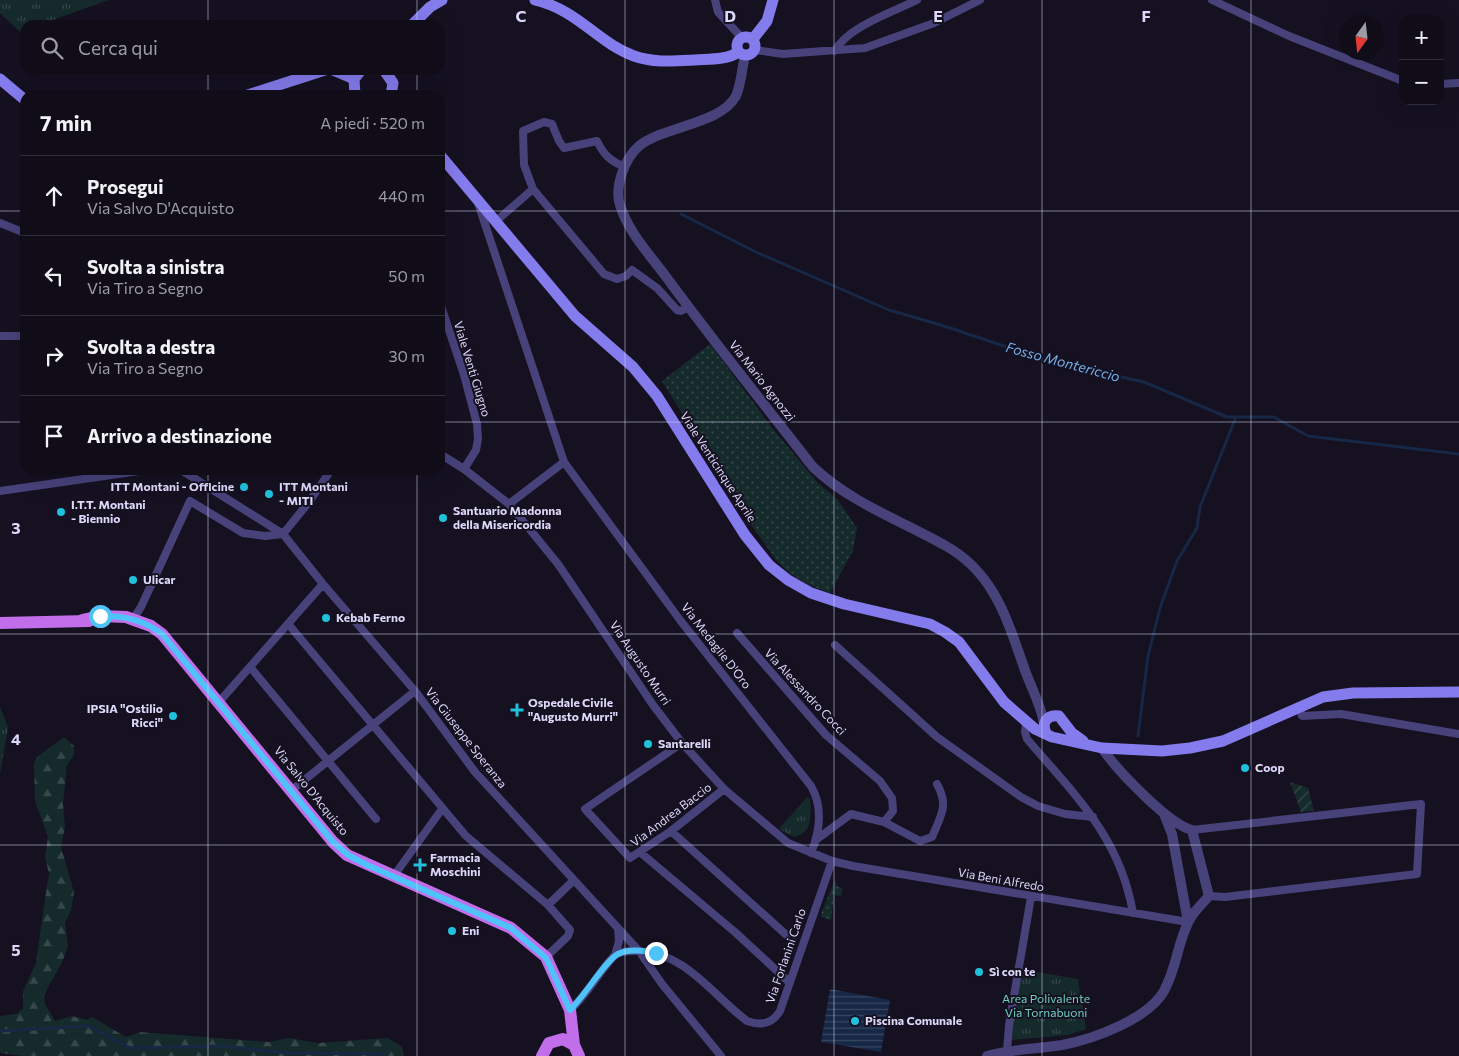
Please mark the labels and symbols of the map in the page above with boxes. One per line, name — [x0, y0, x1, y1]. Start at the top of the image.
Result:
text: C — [516, 6, 527, 25]
text: D — [724, 6, 736, 25]
text: E — [933, 6, 943, 25]
text: F — [1141, 6, 1151, 25]
north arrow — [1339, 15, 1384, 60]
street label: Viale Venti Giugno — [452, 319, 494, 418]
street label: Via Mario Agnozzi — [727, 337, 799, 423]
water label: Fosso Montericcio — [1004, 338, 1122, 385]
street label: Viale Venticinque Aprile — [678, 409, 760, 524]
place label: ITT Montani - Officine — [110, 479, 234, 493]
place label: ITT Montani - MITI — [279, 479, 348, 507]
marker: ITT Montani - Officine — [238, 481, 250, 493]
marker: ITT Montani - MITI — [263, 488, 275, 500]
place label: I.T.T. Montani - Biennio — [71, 497, 146, 525]
place label: Santuario Madonna della Misericordia — [453, 503, 562, 531]
marker: I.T.T. Montani - Biennio — [55, 506, 67, 518]
marker: Santuario Madonna della Misericordia — [437, 512, 449, 524]
text: 3 — [11, 518, 21, 537]
place label: Ulicar — [143, 572, 175, 586]
marker: Ulicar — [127, 574, 139, 586]
street label: Via Medaglie D'Oro — [679, 600, 755, 691]
route start — [89, 605, 112, 628]
place label: Kebab Ferno — [336, 610, 405, 624]
marker: Kebab Ferno — [320, 612, 332, 624]
street label: Via Augusto Murri — [607, 618, 674, 707]
street label: Via Alessandro Cocci — [762, 645, 849, 737]
street label: Via Giuseppe Speranza — [423, 684, 510, 790]
place label: Ospedale Civile "Augusto Murri" — [528, 695, 618, 723]
place label: IPSIA "Ostilio Ricci" — [87, 701, 163, 729]
marker: Ospedale Civile "Augusto Murri" — [510, 703, 524, 717]
marker: IPSIA "Ostilio Ricci" — [167, 710, 179, 722]
text: 4 — [11, 729, 21, 748]
place label: Santarelli — [658, 736, 711, 750]
marker: Santarelli — [642, 738, 654, 750]
street label: Via Salvo D'Acquisto — [272, 743, 352, 838]
place label: Coop — [1255, 760, 1285, 774]
marker: Coop — [1239, 762, 1251, 774]
street label: Via Andrea Baccio — [627, 779, 714, 849]
place label: Farmacia Moschini — [430, 850, 481, 878]
marker: Farmacia Moschini — [414, 859, 426, 871]
street label: Via Beni Alfredo — [957, 865, 1045, 893]
street label: Via Forlanini Carlo — [762, 906, 808, 1005]
place label: Eni — [462, 923, 479, 937]
marker: Eni — [446, 925, 458, 937]
text: 5 — [11, 940, 21, 959]
route end — [645, 942, 668, 965]
place label: Sì con te — [989, 964, 1035, 978]
marker: Sì con te — [973, 966, 985, 978]
park label: Area Polivalente Via Tornabuoni — [1002, 991, 1090, 1019]
place label: Piscina Comunale — [865, 1013, 962, 1027]
marker: Piscina Comunale — [849, 1015, 861, 1027]

